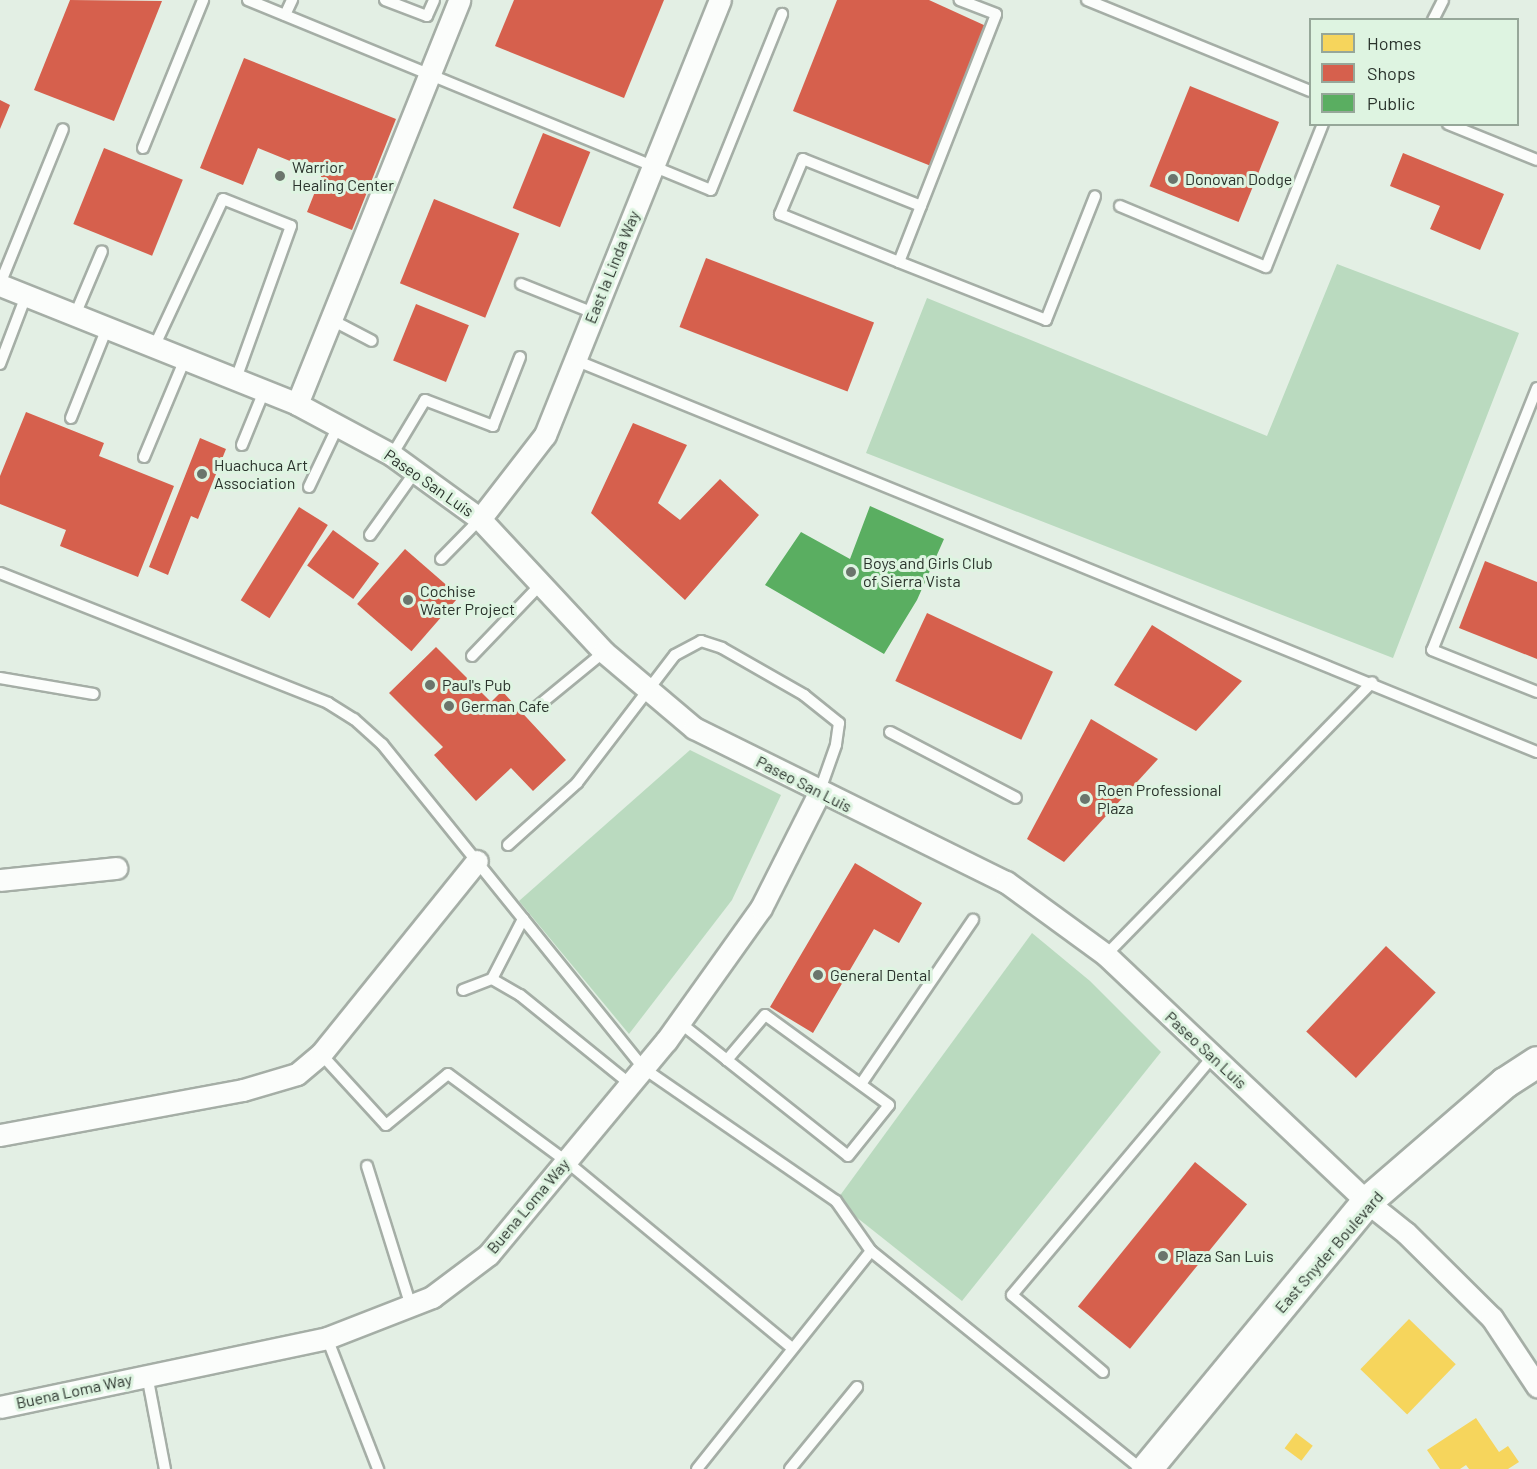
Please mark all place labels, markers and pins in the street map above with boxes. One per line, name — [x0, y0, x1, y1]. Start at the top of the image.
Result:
place label: Warrior Healing Center — [292, 157, 394, 195]
marker: Warrior Healing Center — [273, 169, 287, 183]
place label: Donovan Dodge — [1185, 169, 1292, 189]
marker: Donovan Dodge — [1166, 172, 1180, 186]
place label: Huachuca Art Association — [214, 455, 308, 493]
marker: Huachuca Art Association — [195, 467, 209, 481]
place label: Boys and Girls Club of Sierra Vista — [863, 553, 993, 591]
marker: Boys and Girls Club of Sierra Vista — [844, 565, 858, 579]
place label: Cochise Water Project — [420, 581, 515, 619]
marker: Cochise Water Project — [401, 593, 415, 607]
place label: Paul's Pub — [442, 675, 511, 695]
marker: Paul's Pub — [423, 678, 437, 692]
place label: German Cafe — [461, 696, 550, 716]
marker: German Cafe — [442, 699, 456, 713]
place label: Roen Professional Plaza — [1097, 780, 1221, 818]
marker: Roen Professional Plaza — [1078, 792, 1092, 806]
place label: General Dental — [830, 965, 931, 985]
marker: General Dental — [811, 968, 825, 982]
place label: Plaza San Luis — [1175, 1246, 1274, 1266]
marker: Plaza San Luis — [1156, 1249, 1170, 1263]

